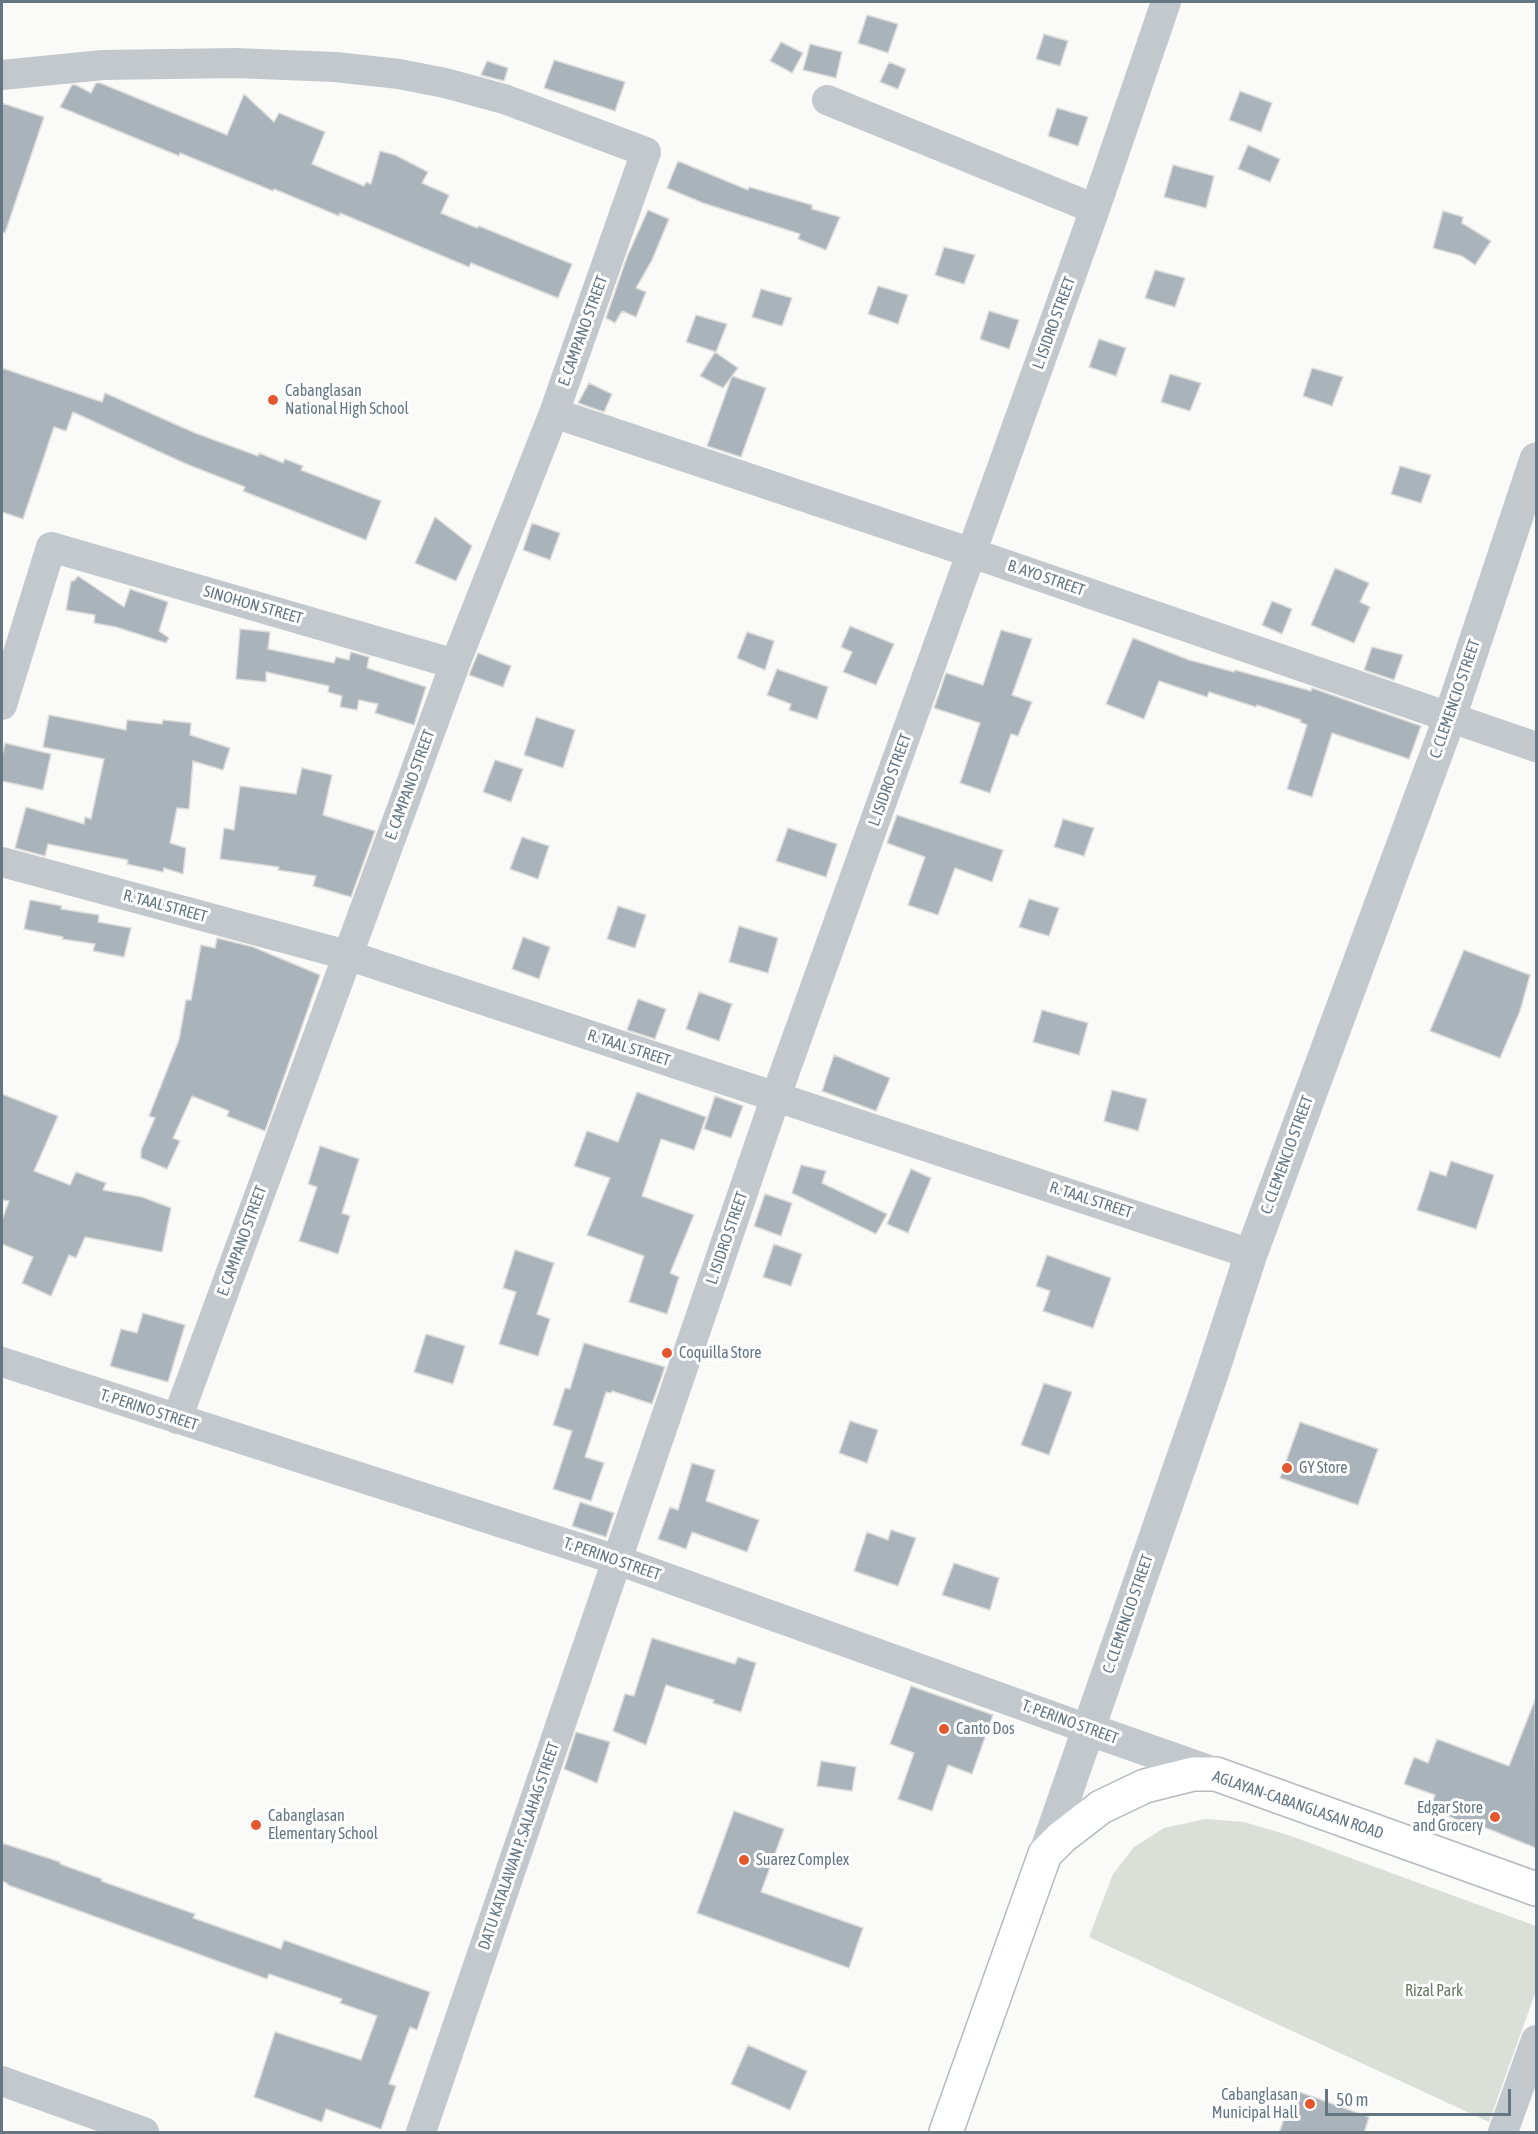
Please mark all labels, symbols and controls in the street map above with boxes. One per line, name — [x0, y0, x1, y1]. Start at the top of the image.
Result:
street label: E. CAMPANO STREET — [554, 273, 612, 389]
street label: L. ISIDRO STREET — [1028, 274, 1080, 372]
place label: Cabanglasan National High School — [285, 381, 409, 419]
marker: Cabanglasan National High School — [266, 393, 280, 407]
street label: B. AYO STREET — [1005, 556, 1087, 600]
street label: SINOHON STREET — [201, 582, 305, 628]
street label: C. CLEMENCIO STREET — [1426, 637, 1484, 761]
street label: E. CAMPANO STREET — [381, 727, 439, 843]
street label: L. ISIDRO STREET — [864, 731, 916, 829]
street label: R. TAAL STREET — [121, 886, 209, 926]
street label: R. TAAL STREET — [585, 1026, 673, 1070]
street label: C. CLEMENCIO STREET — [1257, 1093, 1317, 1217]
street label: R. TAAL STREET — [1047, 1178, 1135, 1222]
street label: E. CAMPANO STREET — [213, 1183, 271, 1299]
street label: L. ISIDRO STREET — [702, 1189, 752, 1287]
place label: Coquilla Store — [679, 1343, 761, 1363]
marker: Coquilla Store — [660, 1346, 674, 1360]
street label: T. PERINO STREET — [98, 1385, 200, 1435]
place label: GY Store — [1299, 1458, 1347, 1478]
marker: GY Store — [1280, 1461, 1294, 1475]
street label: T. PERINO STREET — [561, 1533, 663, 1585]
street label: C. CLEMENCIO STREET — [1099, 1552, 1157, 1676]
street label: T. PERINO STREET — [1019, 1696, 1121, 1748]
place label: Canto Dos — [956, 1719, 1015, 1739]
marker: Canto Dos — [937, 1722, 951, 1736]
street label: DATU KATALAWAN P. SALAHAG STREET — [474, 1740, 564, 1952]
street label: AGLAYAN-CABANGLASAN ROAD — [1210, 1767, 1386, 1843]
place label: Edgar Store and Grocery — [1413, 1798, 1483, 1836]
place label: Cabanglasan Elementary School — [268, 1806, 378, 1844]
marker: Edgar Store and Grocery — [1488, 1810, 1502, 1824]
marker: Cabanglasan Elementary School — [249, 1818, 263, 1832]
place label: Suarez Complex — [756, 1850, 849, 1870]
marker: Suarez Complex — [737, 1853, 751, 1867]
park label: Rizal Park — [1405, 1981, 1463, 2001]
scale bar — [1328, 2077, 1514, 2115]
place label: Cabanglasan Municipal Hall — [1212, 2085, 1298, 2123]
text: 50 m — [1336, 2089, 1368, 2110]
marker: Cabanglasan Municipal Hall — [1303, 2097, 1317, 2111]

